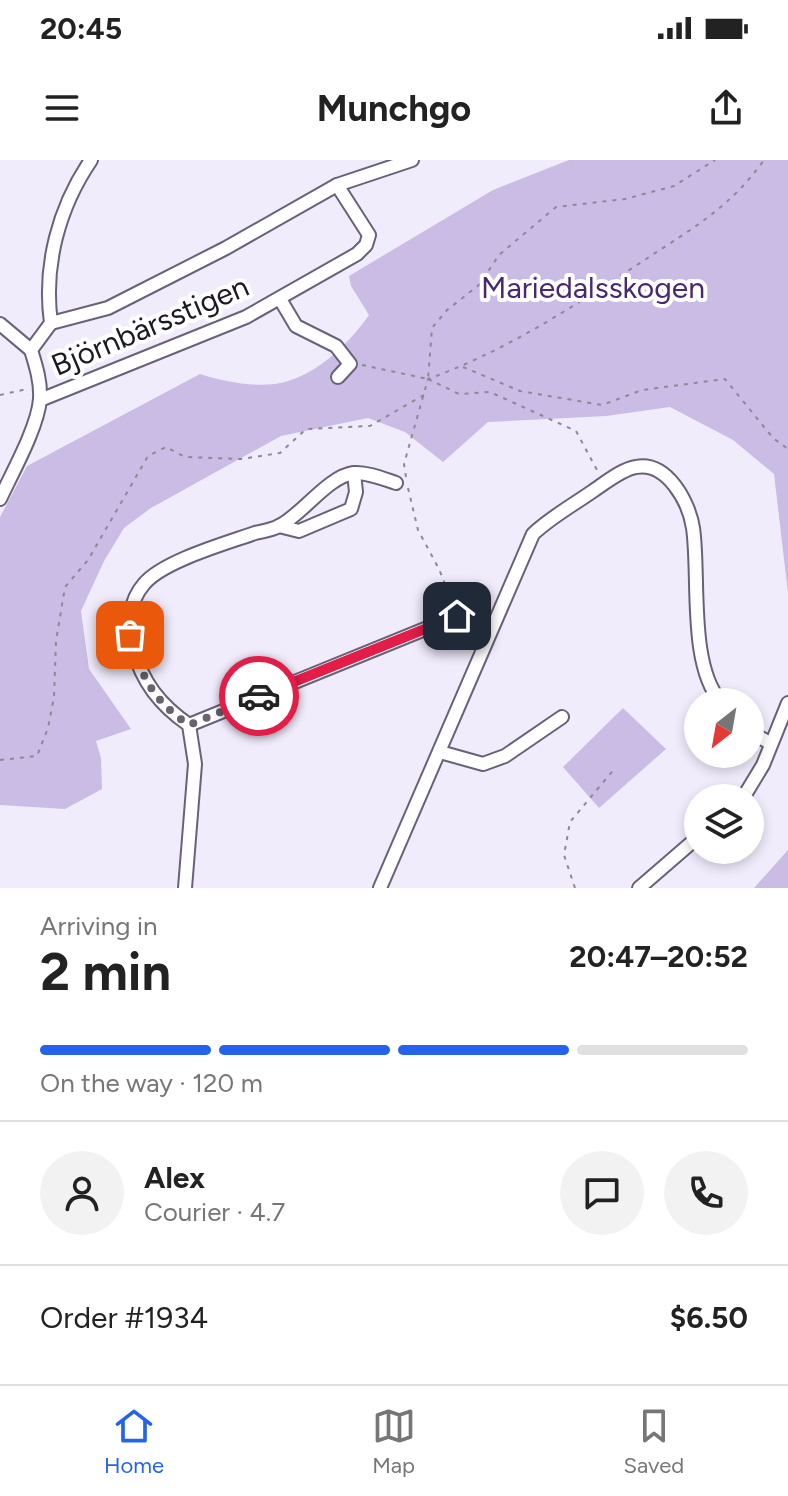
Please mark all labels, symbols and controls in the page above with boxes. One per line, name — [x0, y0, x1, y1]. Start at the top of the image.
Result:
text: 20:45 — [40, 10, 122, 47]
icon: menu — [40, 86, 84, 130]
icon: share — [704, 86, 748, 130]
text: Munchgo — [317, 87, 471, 130]
street label: Björnbärsstigen — [46, 267, 254, 384]
park label: Mariedalsskogen — [481, 269, 705, 306]
pin — [423, 582, 491, 650]
icon: home — [435, 594, 479, 638]
pin — [96, 601, 164, 669]
icon: bag — [108, 613, 152, 657]
courier — [219, 656, 299, 736]
icon: car — [237, 674, 281, 718]
north arrow — [684, 688, 764, 768]
map controls — [684, 688, 764, 864]
button: layers — [684, 784, 764, 864]
text: Arriving in — [40, 910, 158, 942]
text: 20:47–20:52 — [569, 938, 748, 975]
text: 2 min — [40, 941, 171, 1003]
text: On the way · 120 m — [40, 1067, 263, 1099]
button: person — [40, 1151, 124, 1235]
button: chat — [560, 1151, 644, 1235]
button: phone — [664, 1151, 748, 1235]
text: Alex — [144, 1159, 205, 1196]
text: Courier · 4.7 — [144, 1196, 285, 1228]
text: Order #1934 — [40, 1299, 208, 1336]
text: $6.50 — [670, 1299, 748, 1336]
tab: Home — [104, 1404, 164, 1479]
tab: Map — [372, 1404, 416, 1479]
tab: Saved — [623, 1404, 684, 1479]

